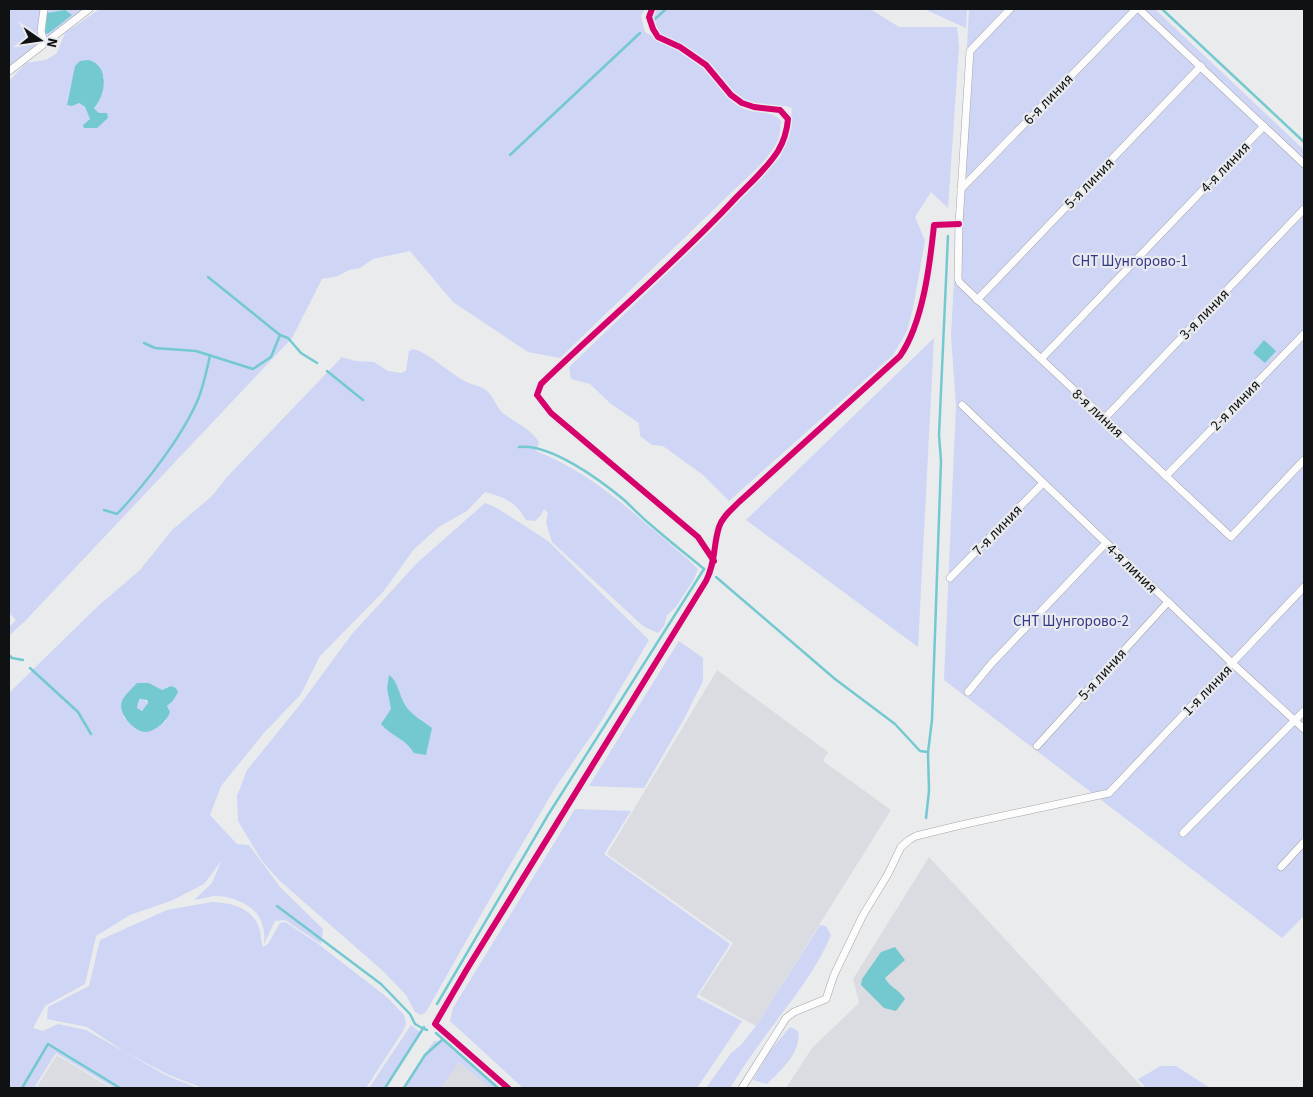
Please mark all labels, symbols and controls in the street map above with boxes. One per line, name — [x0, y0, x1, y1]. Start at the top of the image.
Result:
north arrow — [15, 15, 65, 65]
text: N — [41, 36, 62, 49]
street label: 6-я линия — [1019, 69, 1078, 130]
street label: 4-я линия — [1196, 137, 1255, 198]
street label: 5-я линия — [1060, 153, 1119, 214]
park label: СНТ Шунгорово-1 — [1072, 251, 1188, 272]
street label: 3-я линия — [1175, 284, 1234, 345]
street label: 2-я линия — [1206, 375, 1265, 436]
street label: 8-я линия — [1067, 384, 1128, 443]
street label: 7-я линия — [968, 500, 1027, 561]
street label: 4-я линия — [1101, 539, 1162, 598]
park label: СНТ Шунгорово-2 — [1013, 611, 1129, 632]
street label: 5-я линия — [1073, 644, 1132, 705]
street label: 1-я линия — [1178, 660, 1237, 721]

